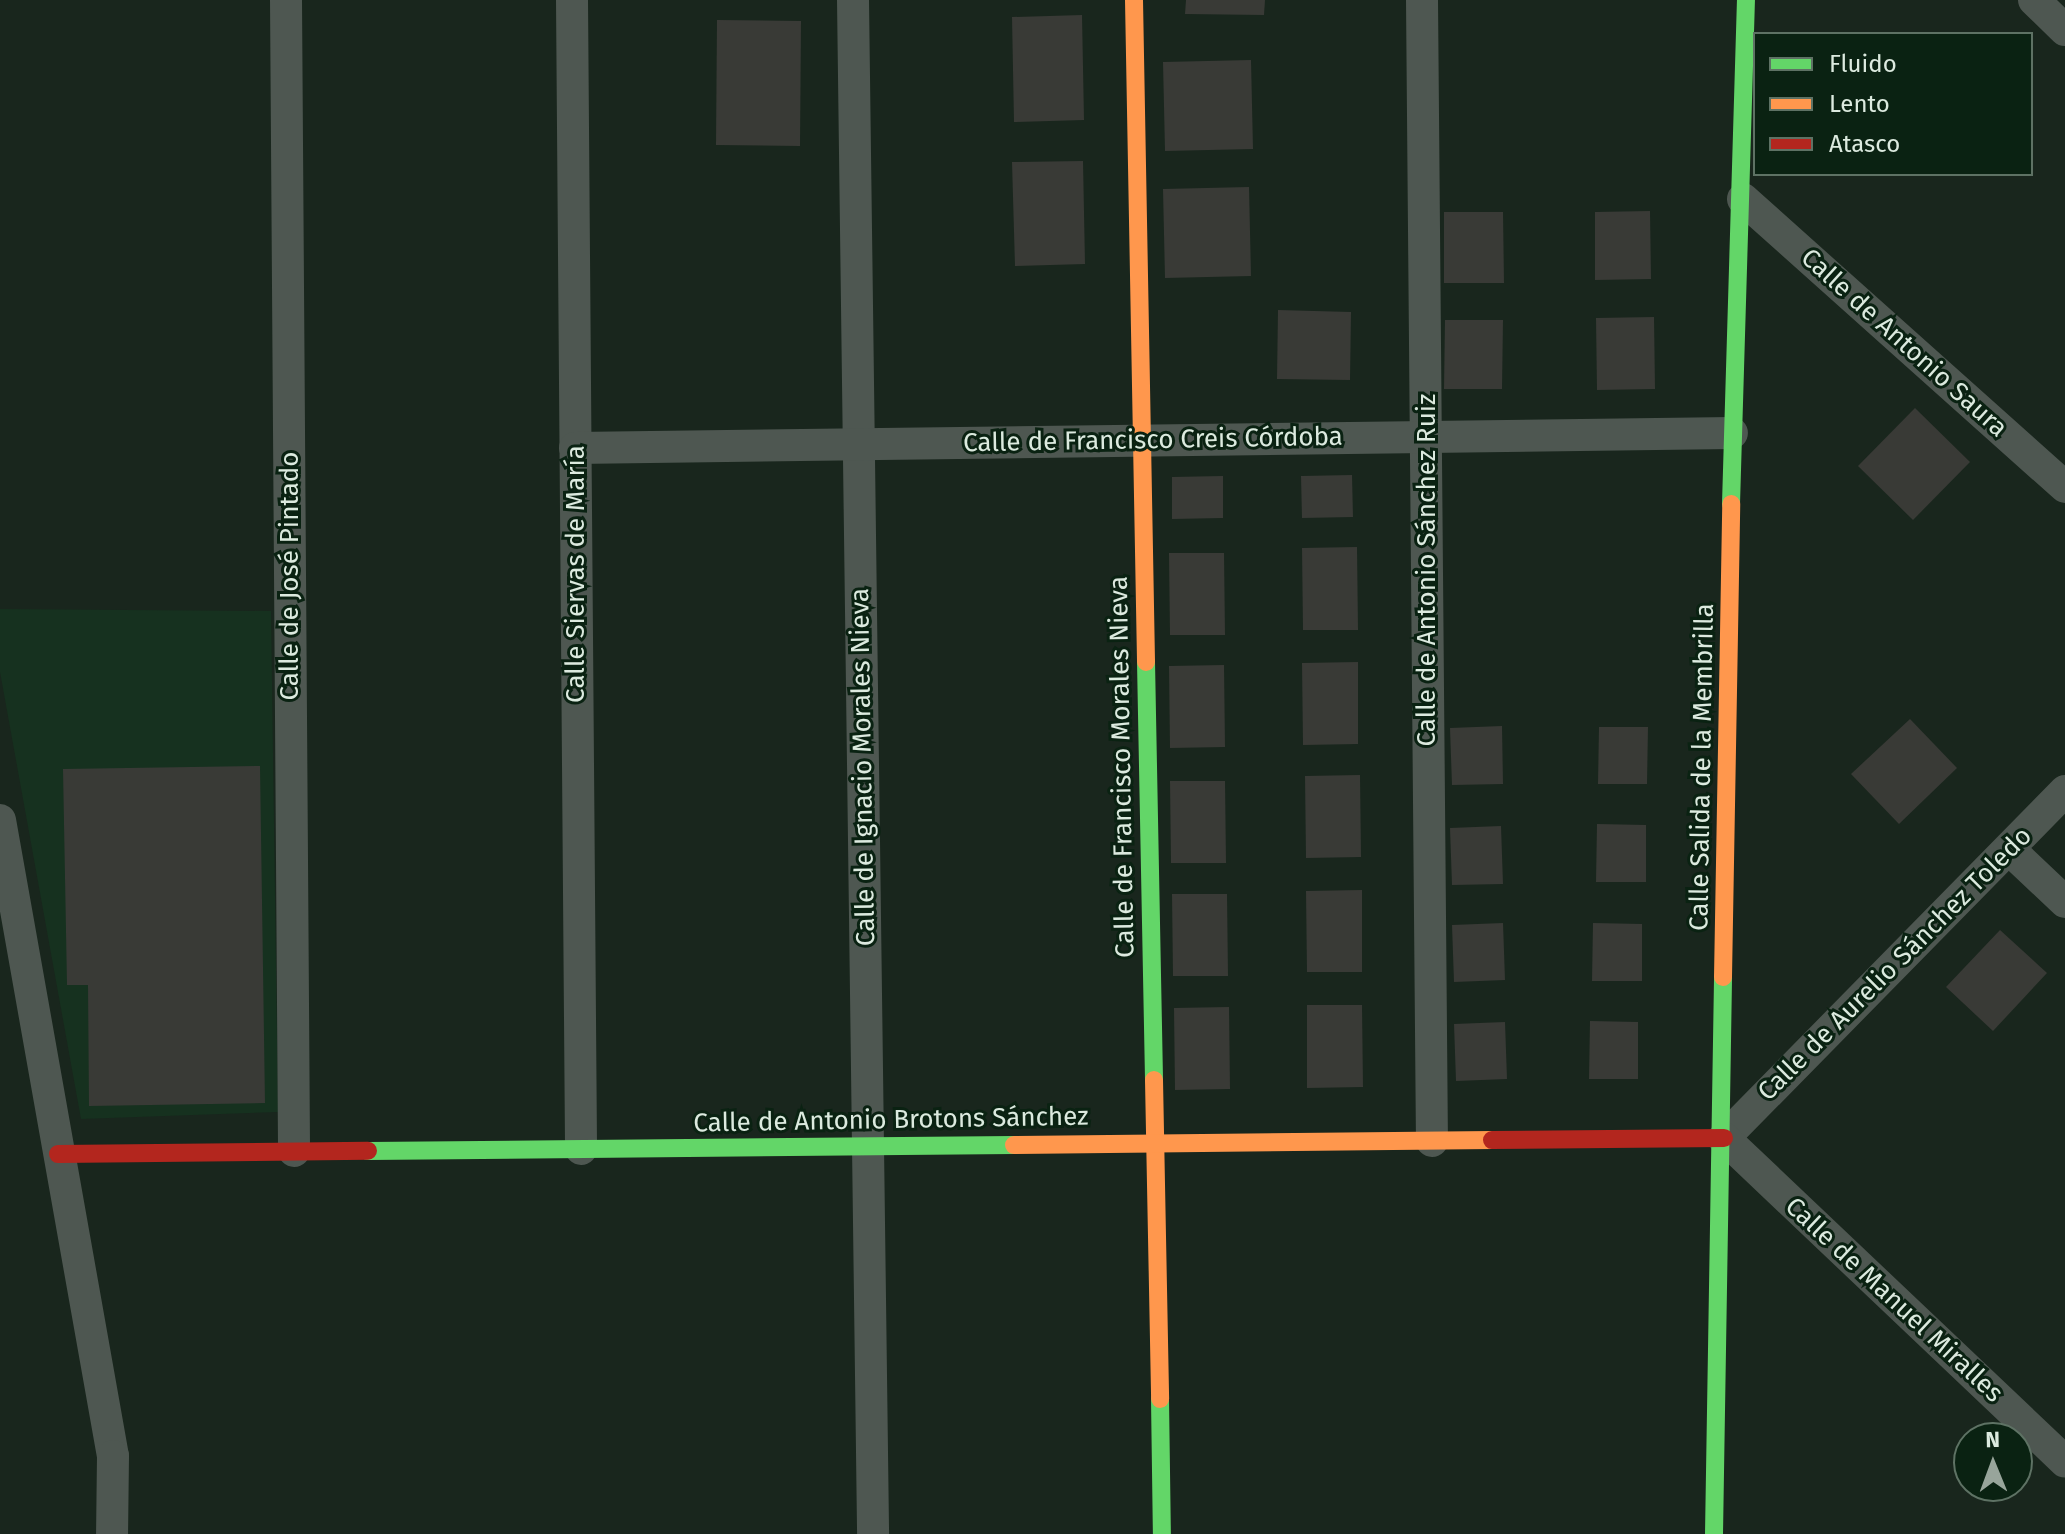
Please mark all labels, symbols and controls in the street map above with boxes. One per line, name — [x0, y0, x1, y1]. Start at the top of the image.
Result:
legend — [1753, 32, 2033, 176]
text: Fluido — [1829, 50, 1897, 78]
text: Lento — [1829, 90, 1890, 118]
text: Atasco — [1829, 130, 1900, 158]
street label: Calle de Antonio Saura — [1794, 242, 2014, 444]
street label: Calle de Antonio Sánchez Ruiz — [1411, 394, 1443, 746]
street label: Calle de Francisco Creis Córdoba — [963, 421, 1343, 459]
street label: Calle Siervas de María — [560, 445, 592, 703]
street label: Calle de José Pintado — [274, 451, 306, 701]
street label: Calle de Francisco Morales Nieva — [1103, 576, 1141, 958]
street label: Calle de Ignacio Morales Nieva — [844, 588, 882, 946]
street label: Calle Salida de la Membrilla — [1684, 603, 1720, 931]
street label: Calle de Aurelio Sánchez Toledo — [1752, 821, 2038, 1107]
street label: Calle de Antonio Brotons Sánchez — [693, 1101, 1089, 1139]
street label: Calle de Manuel Miralles — [1779, 1191, 2009, 1409]
north arrow — [1953, 1422, 2033, 1502]
text: N — [1985, 1426, 2000, 1453]

